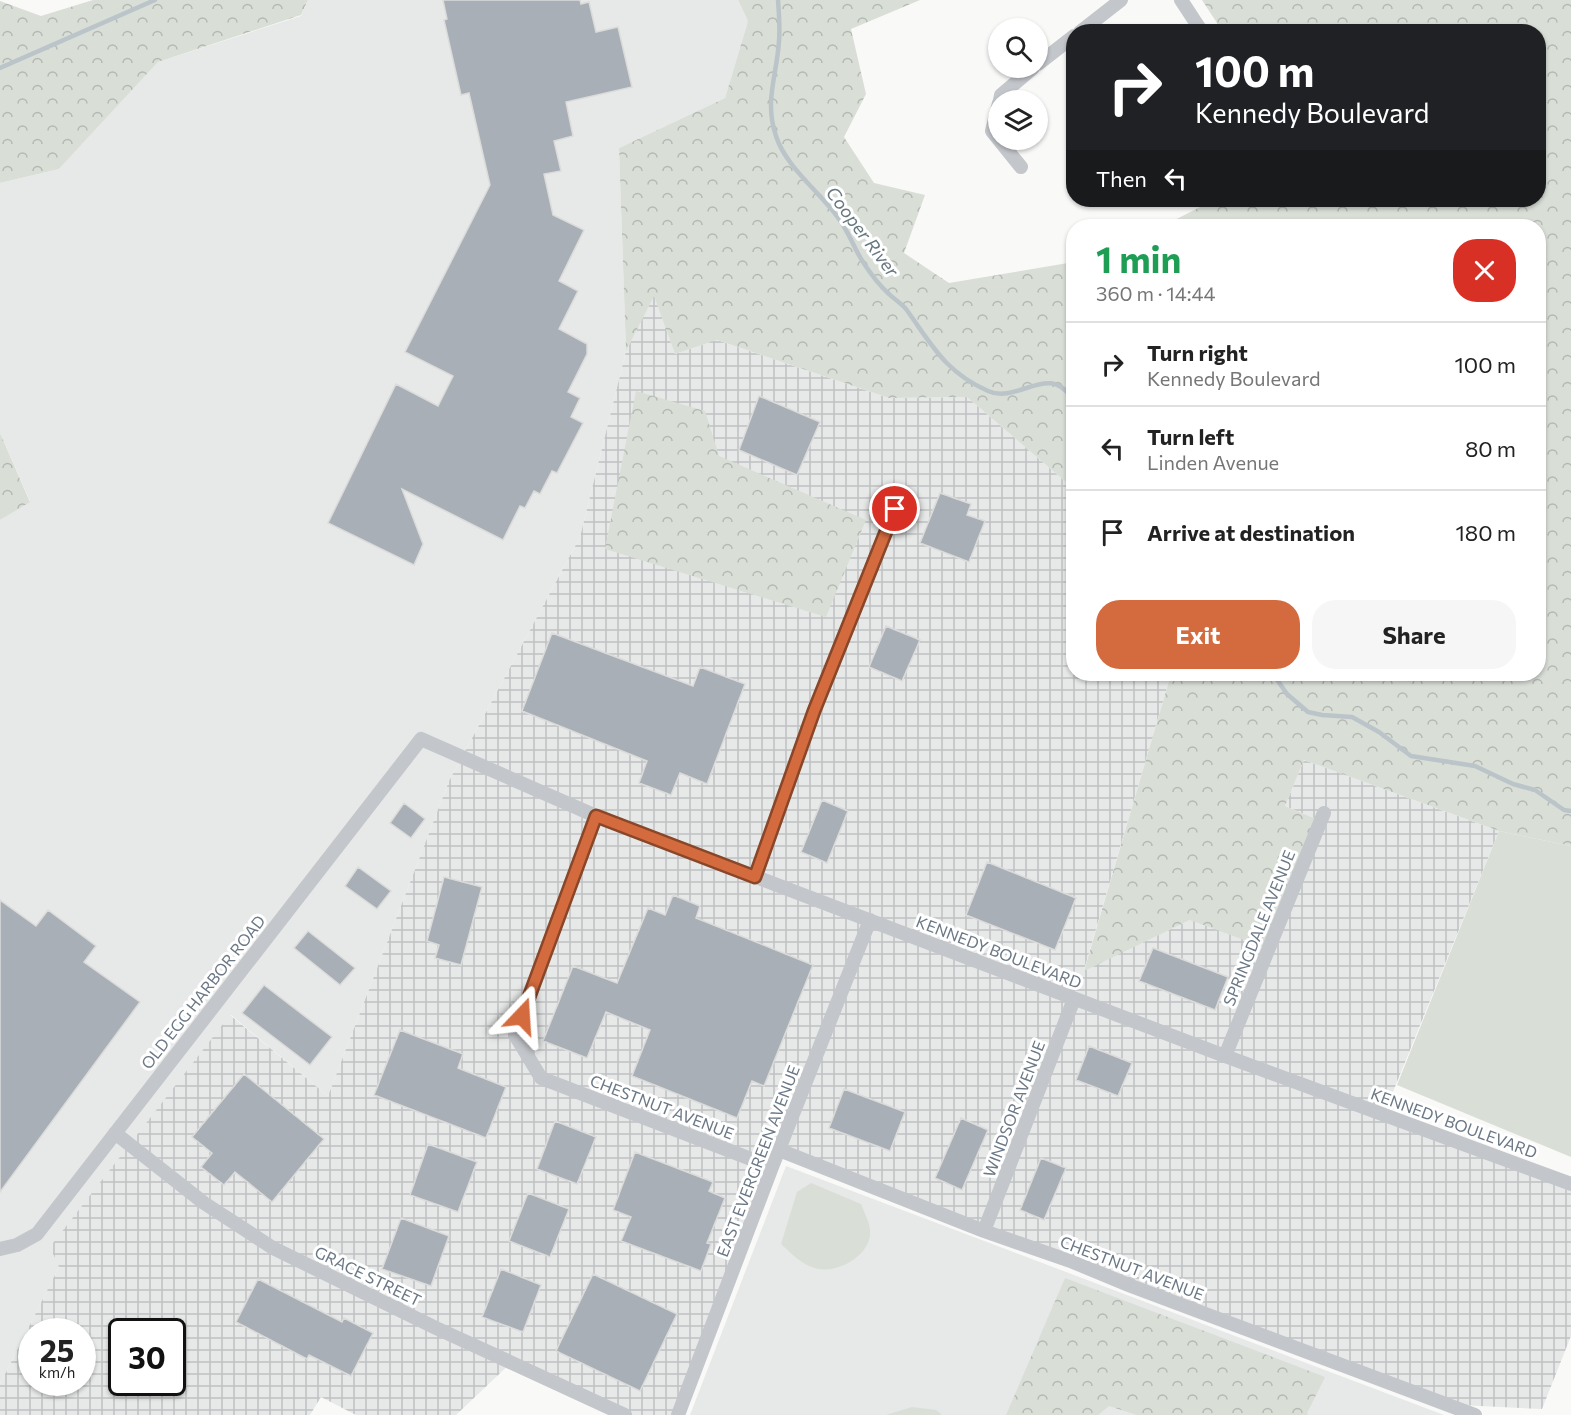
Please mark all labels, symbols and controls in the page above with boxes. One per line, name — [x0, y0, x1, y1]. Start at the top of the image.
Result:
map controls — [988, 18, 1048, 150]
button: search — [988, 18, 1048, 78]
text: 100 m — [1195, 44, 1315, 96]
icon: right — [1096, 48, 1174, 126]
button: layers — [988, 90, 1048, 150]
text: Kennedy Boulevard — [1195, 96, 1429, 129]
icon: left — [1159, 162, 1192, 195]
text: Then — [1096, 165, 1147, 192]
water label: Cooper River — [822, 182, 904, 281]
text: 1 min — [1096, 236, 1181, 280]
button: close — [1453, 239, 1516, 302]
text: 360 m · 14:44 — [1096, 281, 1216, 305]
text: Turn right — [1147, 339, 1248, 366]
icon: right — [1096, 348, 1129, 381]
text: 100 m — [1454, 351, 1516, 378]
text: Kennedy Boulevard — [1147, 366, 1321, 390]
text: Turn left — [1147, 423, 1234, 450]
icon: left — [1096, 432, 1129, 465]
text: 80 m — [1465, 435, 1516, 462]
text: Linden Avenue — [1147, 450, 1279, 474]
pin — [869, 483, 920, 534]
icon: arrive — [878, 492, 911, 525]
icon: arrive — [1096, 516, 1129, 549]
text: Arrive at destination — [1147, 519, 1355, 546]
text: 180 m — [1455, 519, 1516, 546]
button: Exit — [1096, 600, 1300, 669]
button: Share — [1312, 600, 1516, 669]
street label: SPRINGDALE AVENUE — [1219, 847, 1298, 1008]
street label: OLD EGG HARBOR ROAD — [137, 911, 269, 1072]
street label: KENNEDY BOULEVARD — [914, 911, 1085, 992]
position arrow — [490, 984, 554, 1048]
street label: WINDSOR AVENUE — [979, 1038, 1048, 1180]
street label: EAST EVERGREEN AVENUE — [712, 1062, 803, 1259]
street label: CHESTNUT AVENUE — [588, 1070, 737, 1143]
street label: KENNEDY BOULEVARD — [1368, 1084, 1540, 1161]
street label: CHESTNUT AVENUE — [1058, 1231, 1207, 1304]
street label: GRACE STREET — [312, 1242, 424, 1310]
speed limit sign: 30 — [108, 1318, 186, 1396]
text: 25 — [40, 1331, 74, 1368]
text: km/h — [39, 1363, 75, 1381]

